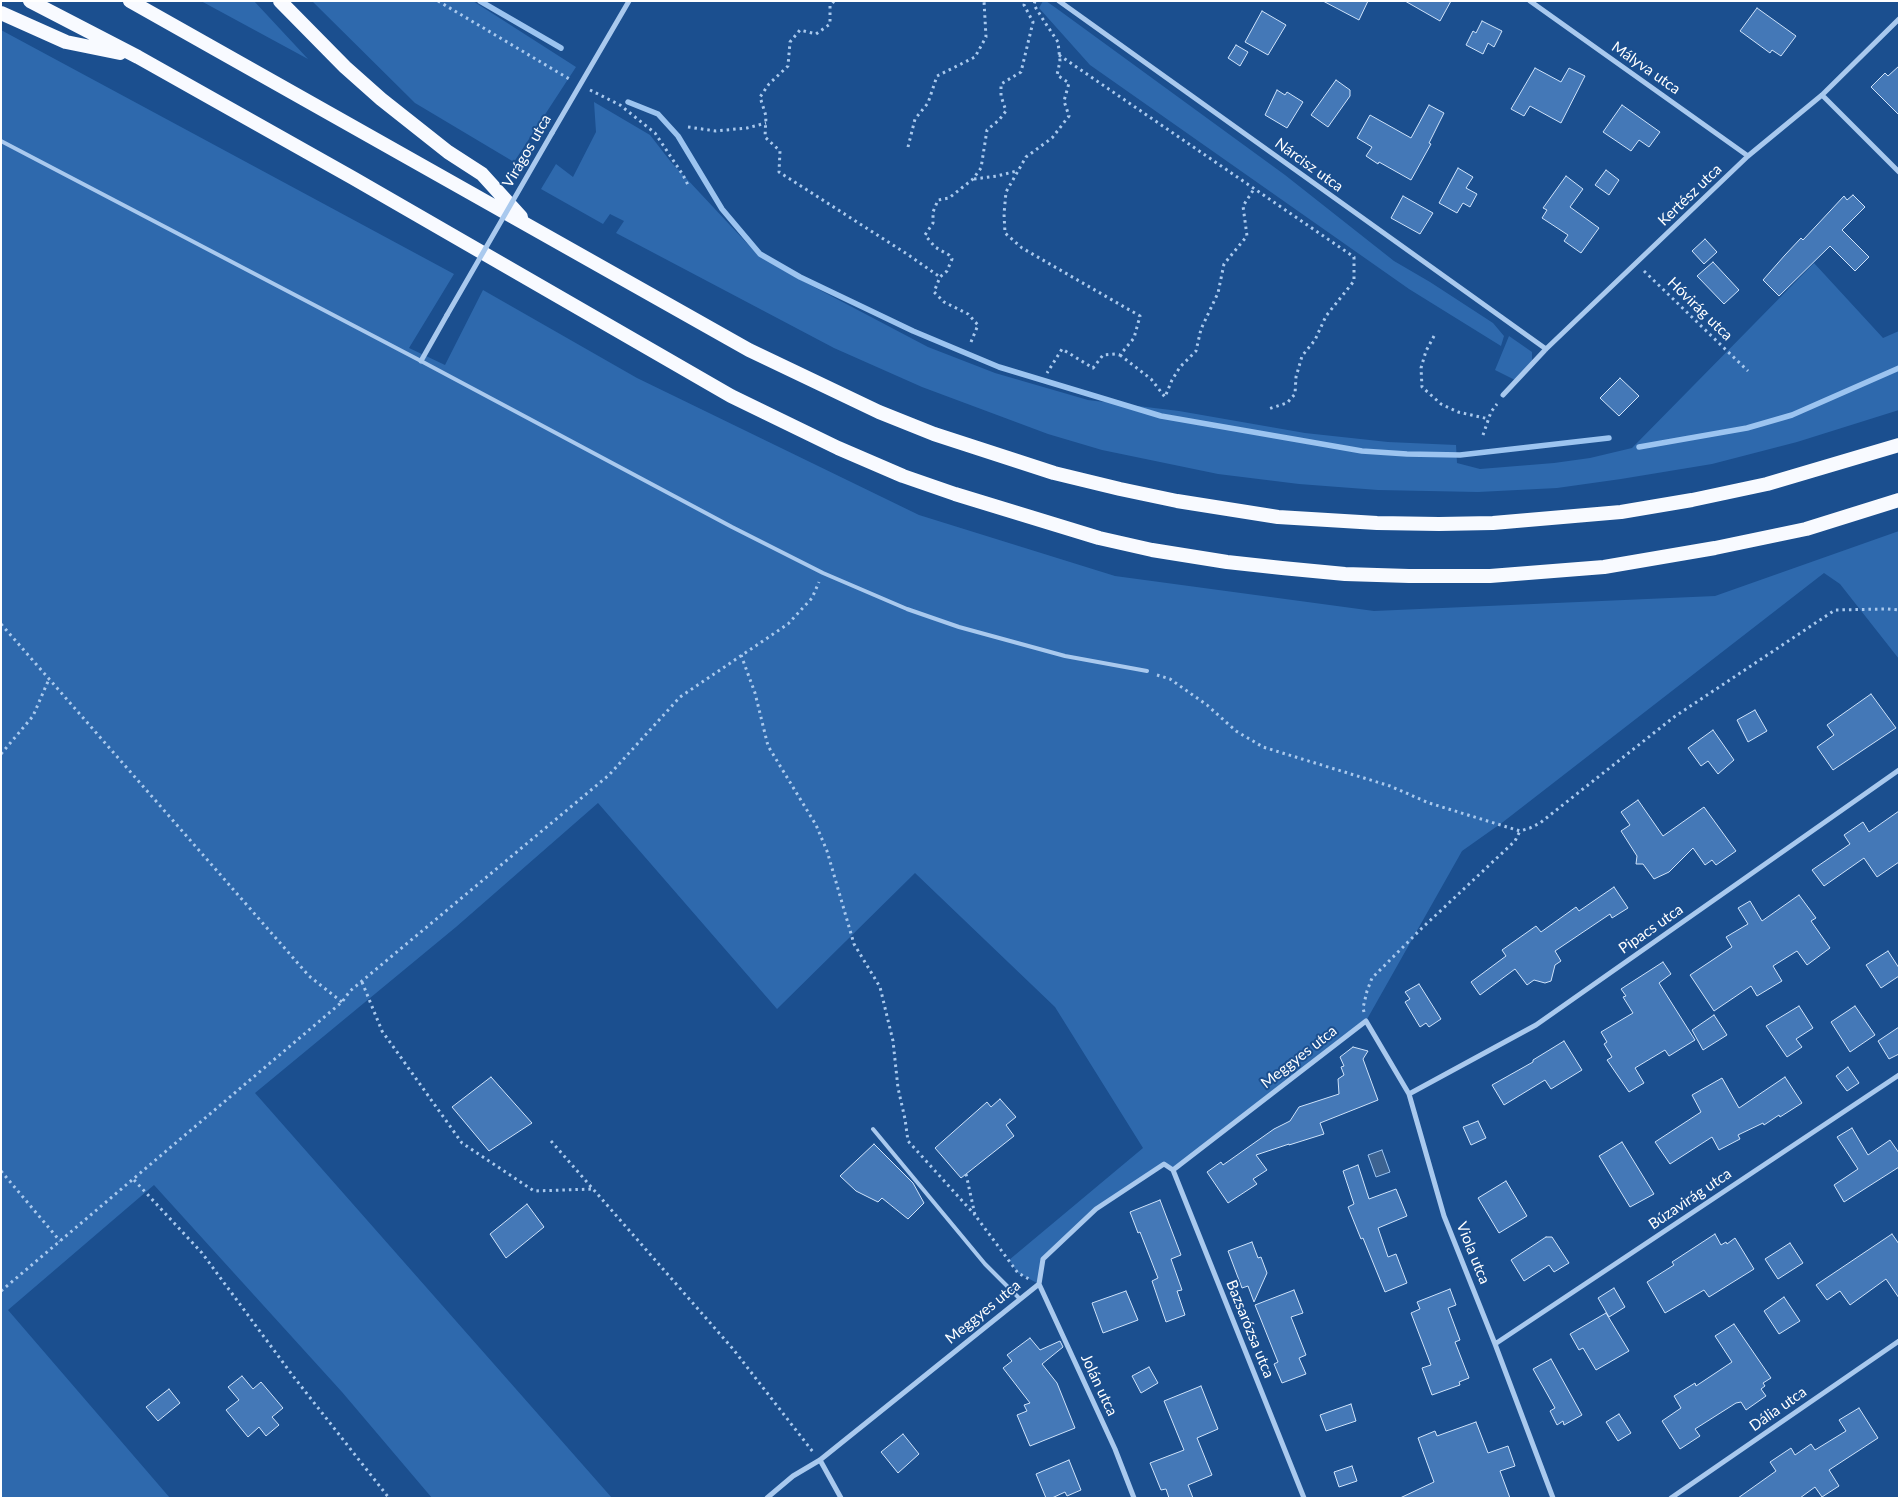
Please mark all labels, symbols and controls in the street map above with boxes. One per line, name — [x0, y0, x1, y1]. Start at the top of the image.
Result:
street label: Mályva utca — [1608, 38, 1684, 98]
street label: Virágos utca — [499, 111, 555, 191]
street label: Nárcisz utca — [1271, 134, 1347, 196]
street label: Kertész utca — [1654, 160, 1726, 230]
street label: Hóvirág utca — [1664, 273, 1736, 345]
street label: Pipacs utca — [1615, 900, 1687, 958]
street label: Meggyes utca — [1257, 1022, 1341, 1092]
street label: Búzavirág utca — [1645, 1165, 1735, 1233]
street label: Viola utca — [1452, 1219, 1494, 1287]
street label: Meggyes utca — [942, 1276, 1024, 1348]
street label: Bazsarózsa utca — [1222, 1277, 1278, 1381]
street label: Jolán utca — [1077, 1351, 1121, 1419]
street label: Dália utca — [1746, 1383, 1810, 1435]

